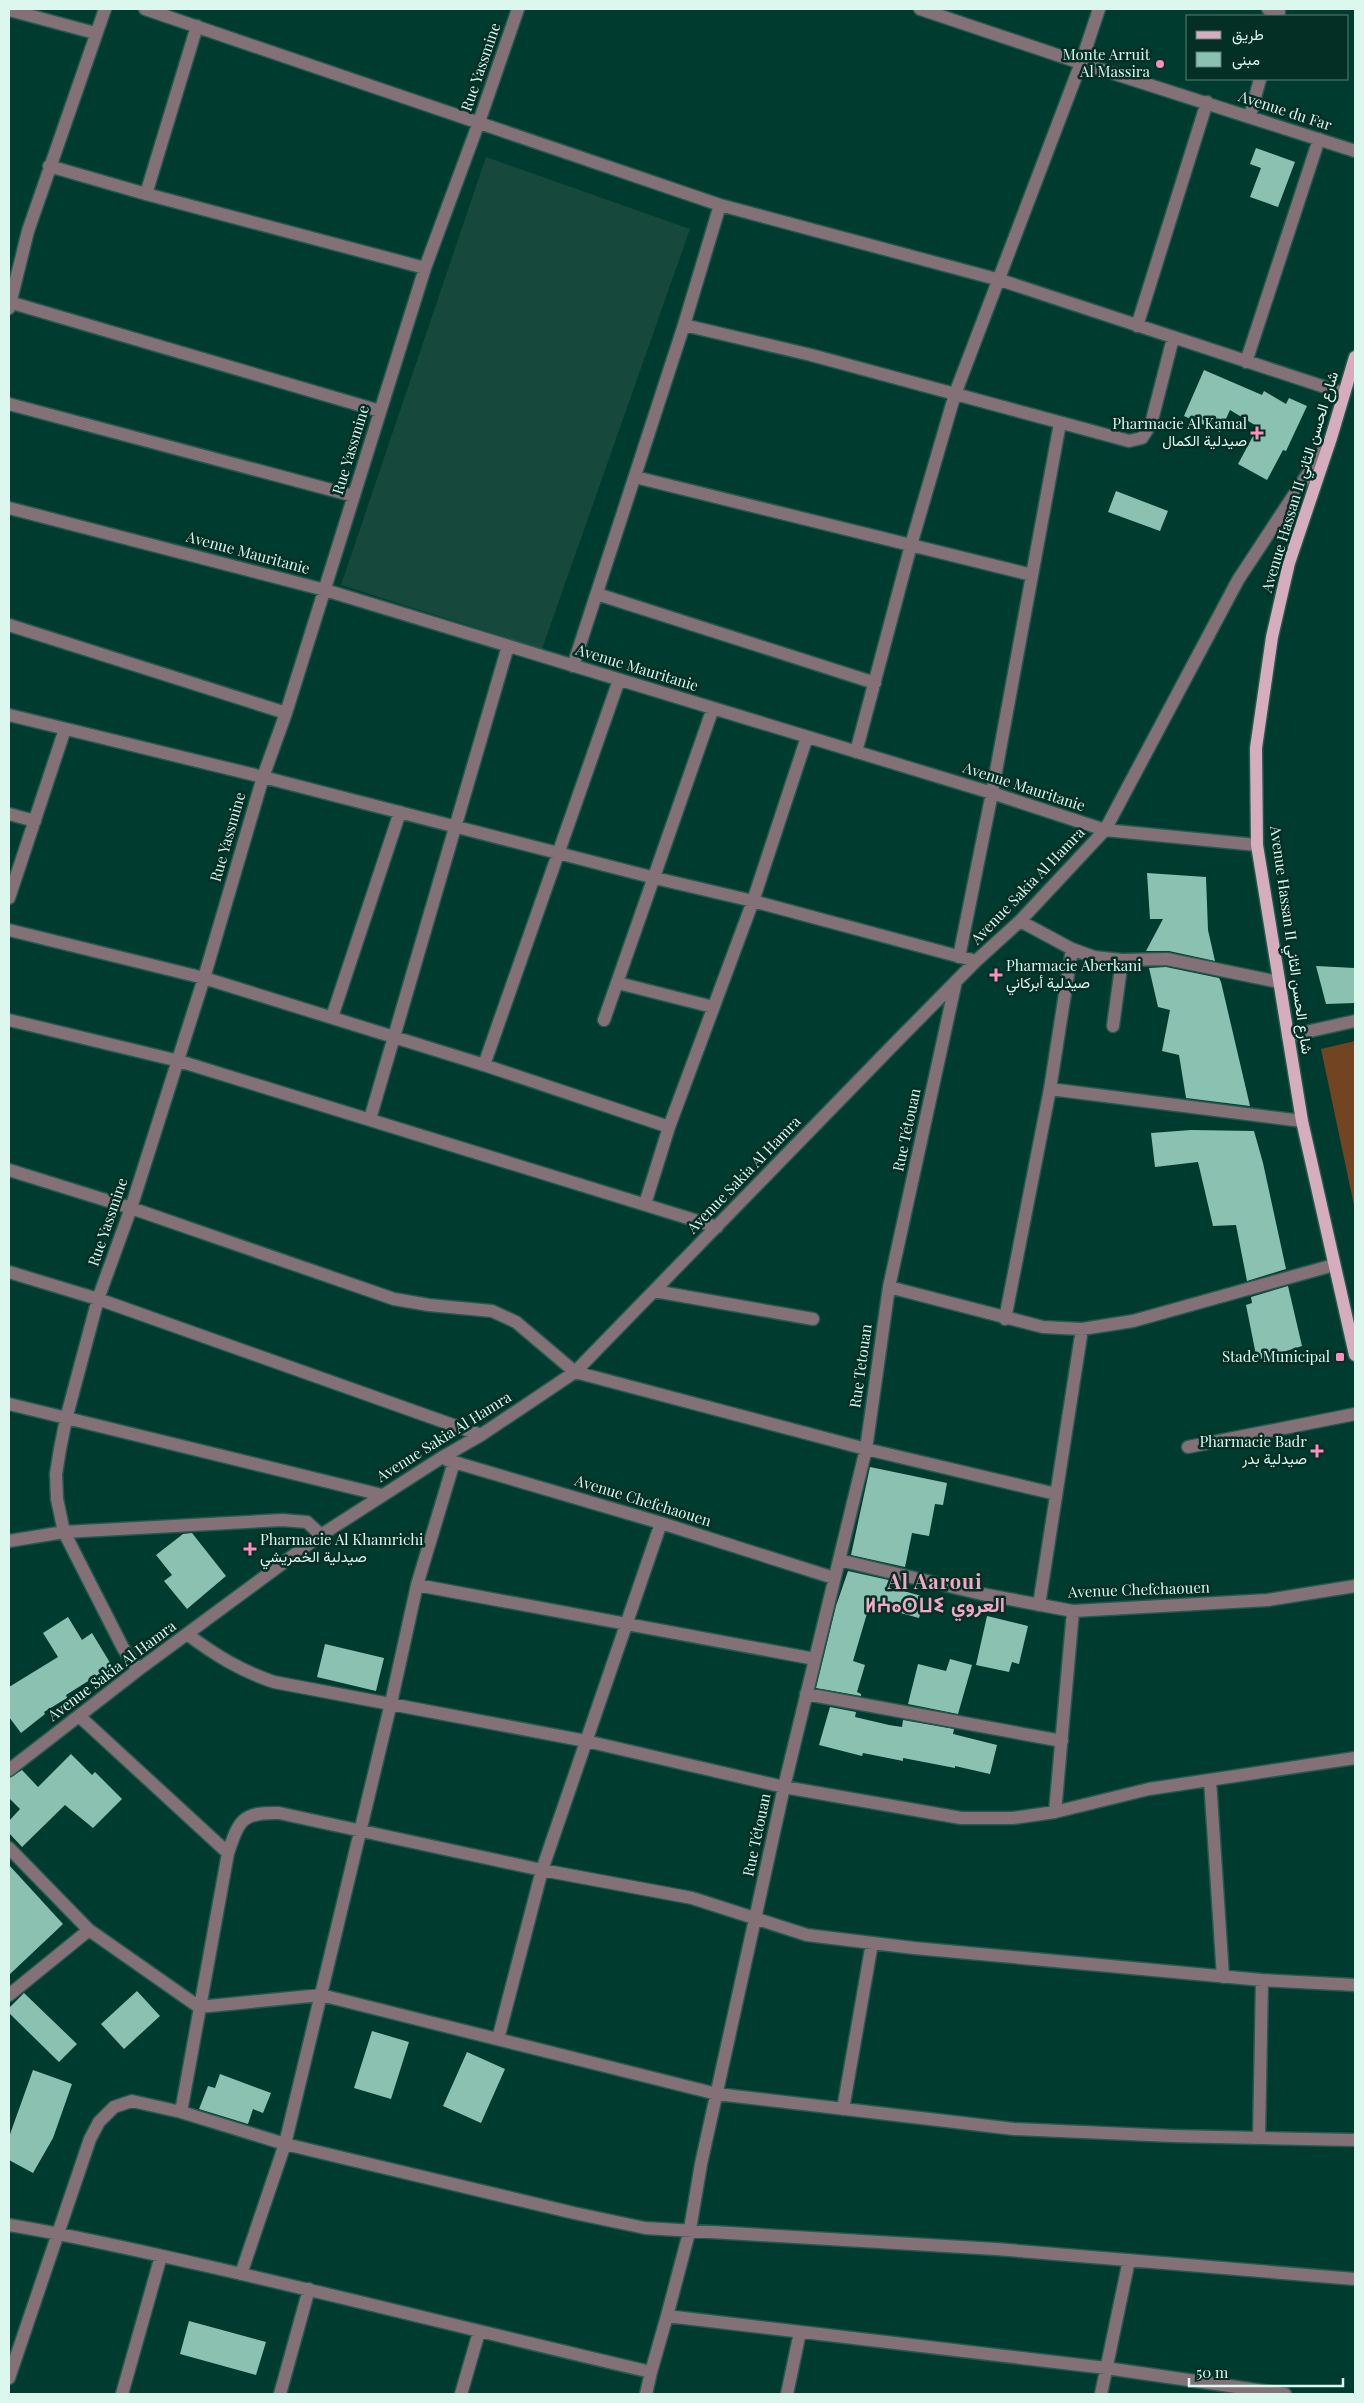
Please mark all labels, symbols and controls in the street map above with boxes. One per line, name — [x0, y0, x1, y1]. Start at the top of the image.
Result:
legend — [1186, 15, 1349, 80]
street label: Rue Yassmine — [456, 20, 505, 114]
text: طريق — [1232, 24, 1264, 45]
place label: Monte Arruit Al Massira — [1063, 44, 1151, 81]
text: مبنى — [1232, 49, 1260, 70]
marker: Monte Arruit Al Massira — [1154, 58, 1166, 70]
street label: Avenue du Far — [1235, 85, 1335, 135]
street label: Avenue Hassan II شارع الحسن الثاني — [1256, 369, 1346, 597]
street label: Rue Yassmine — [327, 403, 373, 497]
place label: Pharmacie Al Kamal صيدلية الكمال — [1112, 413, 1247, 450]
marker: Pharmacie Al Kamal صيدلية الكمال — [1251, 427, 1263, 439]
street label: Avenue Mauritanie — [183, 526, 312, 578]
street label: Avenue Mauritanie — [573, 639, 701, 695]
street label: Avenue Mauritanie — [960, 757, 1088, 815]
street label: Rue Yassmine — [205, 790, 249, 884]
street label: Avenue Sakia Al Hamra — [965, 822, 1089, 949]
street label: Avenue Hassan II شارع الحسن الثاني — [1262, 824, 1318, 1056]
place label: Pharmacie Aberkani صيدلية أبركاني — [1006, 955, 1142, 996]
marker: Pharmacie Aberkani صيدلية أبركاني — [990, 969, 1002, 981]
street label: Rue Tétouan — [887, 1086, 925, 1173]
street label: Avenue Sakia Al Hamra — [681, 1111, 805, 1238]
street label: Rue Yassmine — [83, 1175, 132, 1269]
street label: Rue Tetouan — [844, 1323, 876, 1409]
place label: Stade Municipal — [1222, 1346, 1330, 1366]
marker: Stade Municipal — [1334, 1351, 1346, 1363]
street label: Avenue Sakia Al Hamra — [371, 1386, 515, 1486]
place label: Pharmacie Badr صيدلية بدر — [1199, 1431, 1307, 1468]
marker: Pharmacie Badr صيدلية بدر — [1311, 1445, 1323, 1457]
street label: Avenue Chefchaouen — [572, 1469, 714, 1530]
place label: Pharmacie Al Khamrichi صيدلية الخمريشي — [260, 1529, 424, 1570]
marker: Pharmacie Al Khamrichi صيدلية الخمريشي — [244, 1543, 256, 1555]
district label: Al Aaroui ⵍⵄⴰⵔⵡⵉ العروي — [865, 1567, 1005, 1622]
street label: Avenue Chefchaouen — [1067, 1577, 1210, 1602]
street label: Avenue Sakia Al Hamra — [42, 1615, 180, 1726]
street label: Rue Tétouan — [737, 1791, 775, 1878]
scale bar — [1189, 2356, 1343, 2388]
text: 50 m — [1196, 2362, 1229, 2382]

